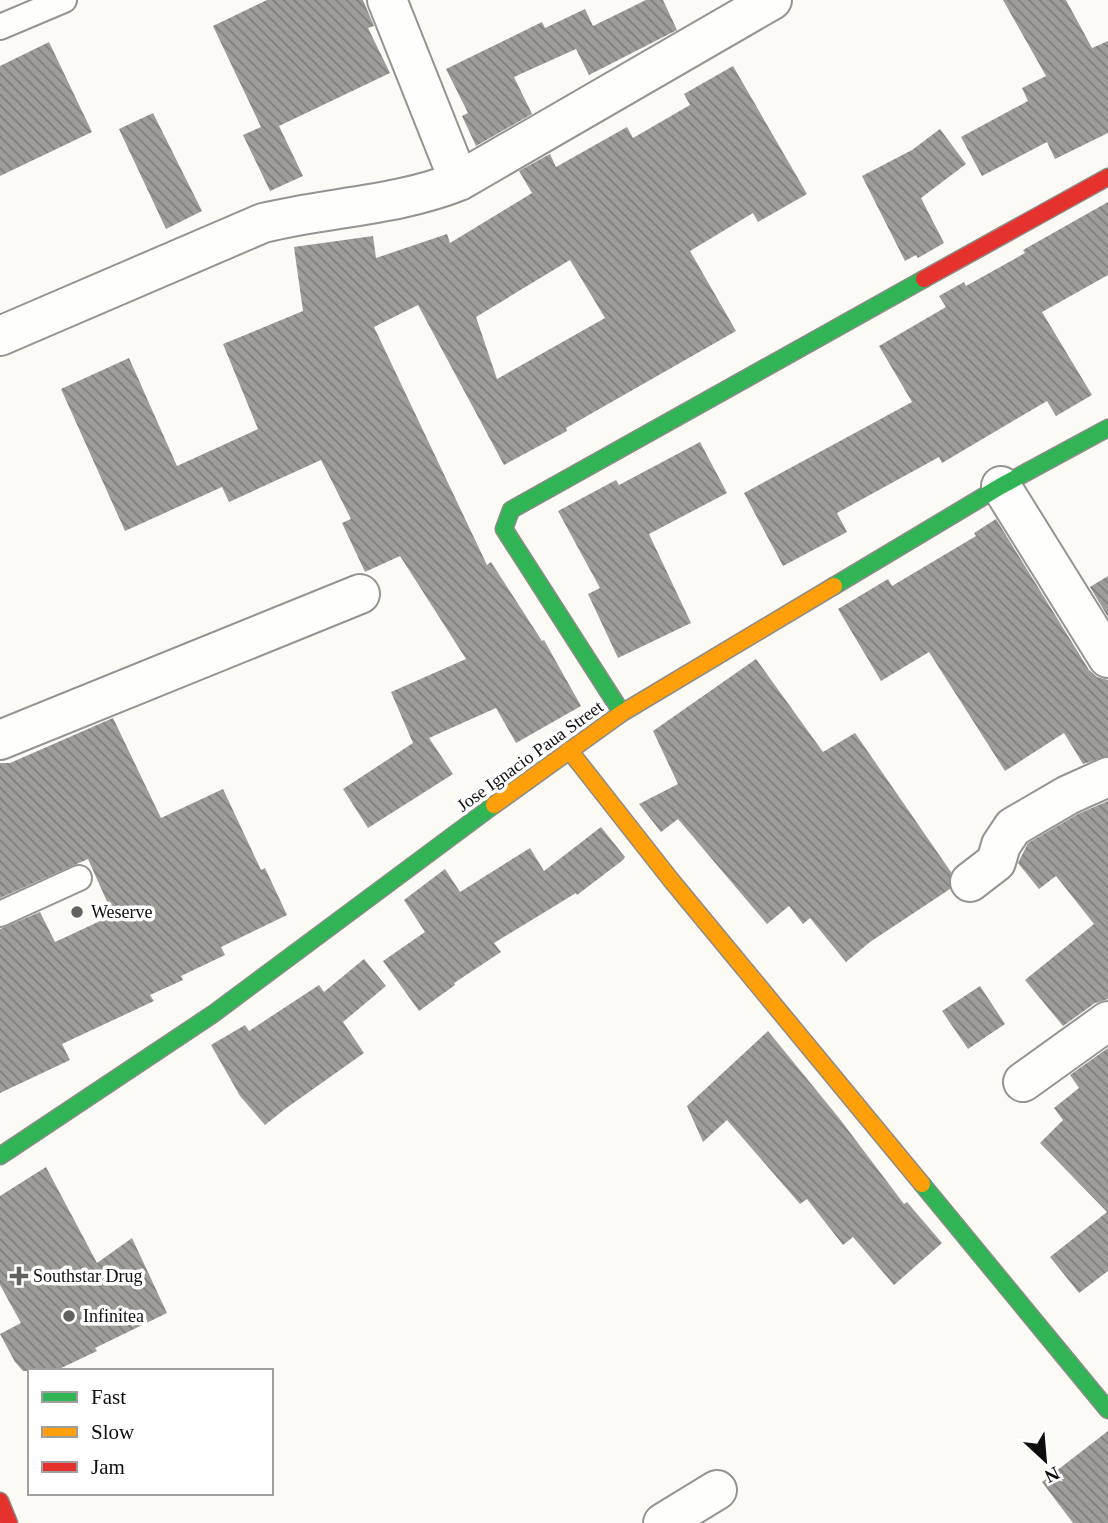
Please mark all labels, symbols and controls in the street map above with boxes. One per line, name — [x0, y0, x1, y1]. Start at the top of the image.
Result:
street label: Jose Ignacio Paua Street — [453, 696, 607, 816]
place label: Weserve — [91, 902, 153, 922]
marker: Weserve — [69, 904, 85, 920]
place label: Southstar Drug — [33, 1266, 143, 1286]
marker: Southstar Drug — [11, 1268, 27, 1284]
place label: Infinitea — [83, 1306, 144, 1326]
marker: Infinitea — [61, 1308, 77, 1324]
legend — [28, 1369, 273, 1495]
text: Fast — [91, 1385, 126, 1409]
text: Slow — [91, 1420, 135, 1444]
north arrow — [1010, 1425, 1080, 1495]
text: Jam — [91, 1455, 125, 1479]
text: N — [1041, 1462, 1063, 1487]

